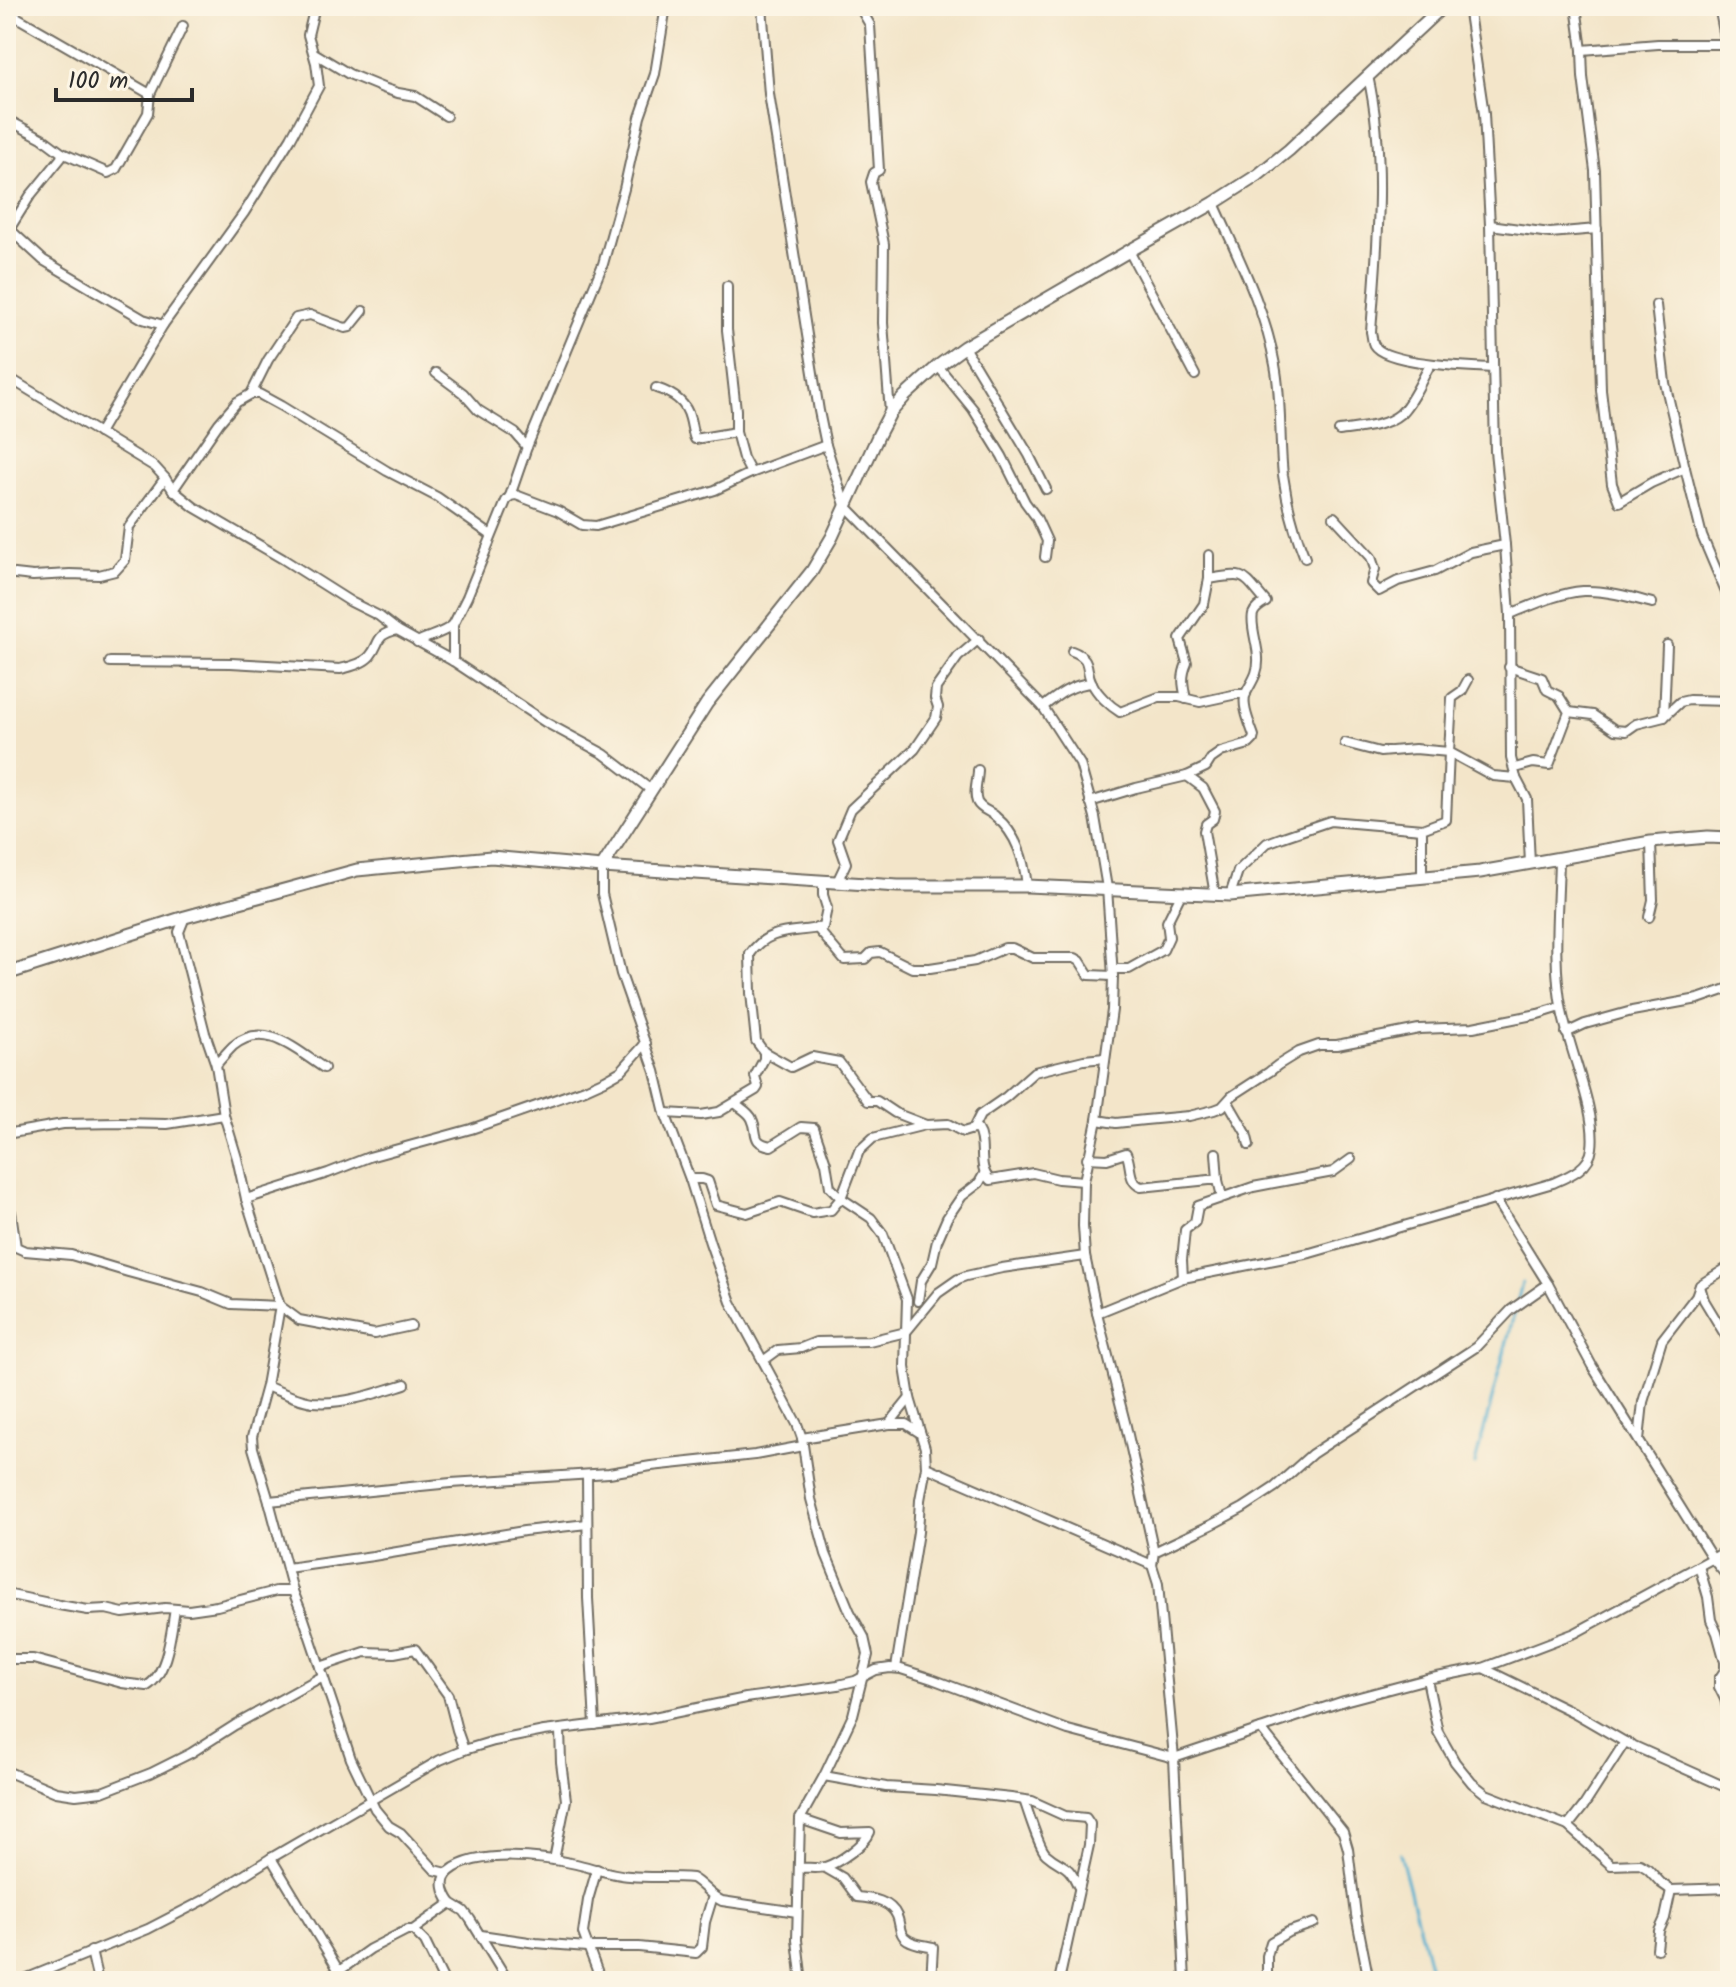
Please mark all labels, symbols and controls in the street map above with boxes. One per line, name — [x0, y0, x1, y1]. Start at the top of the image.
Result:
scale bar — [56, 52, 192, 102]
text: 100 m — [68, 62, 128, 101]

